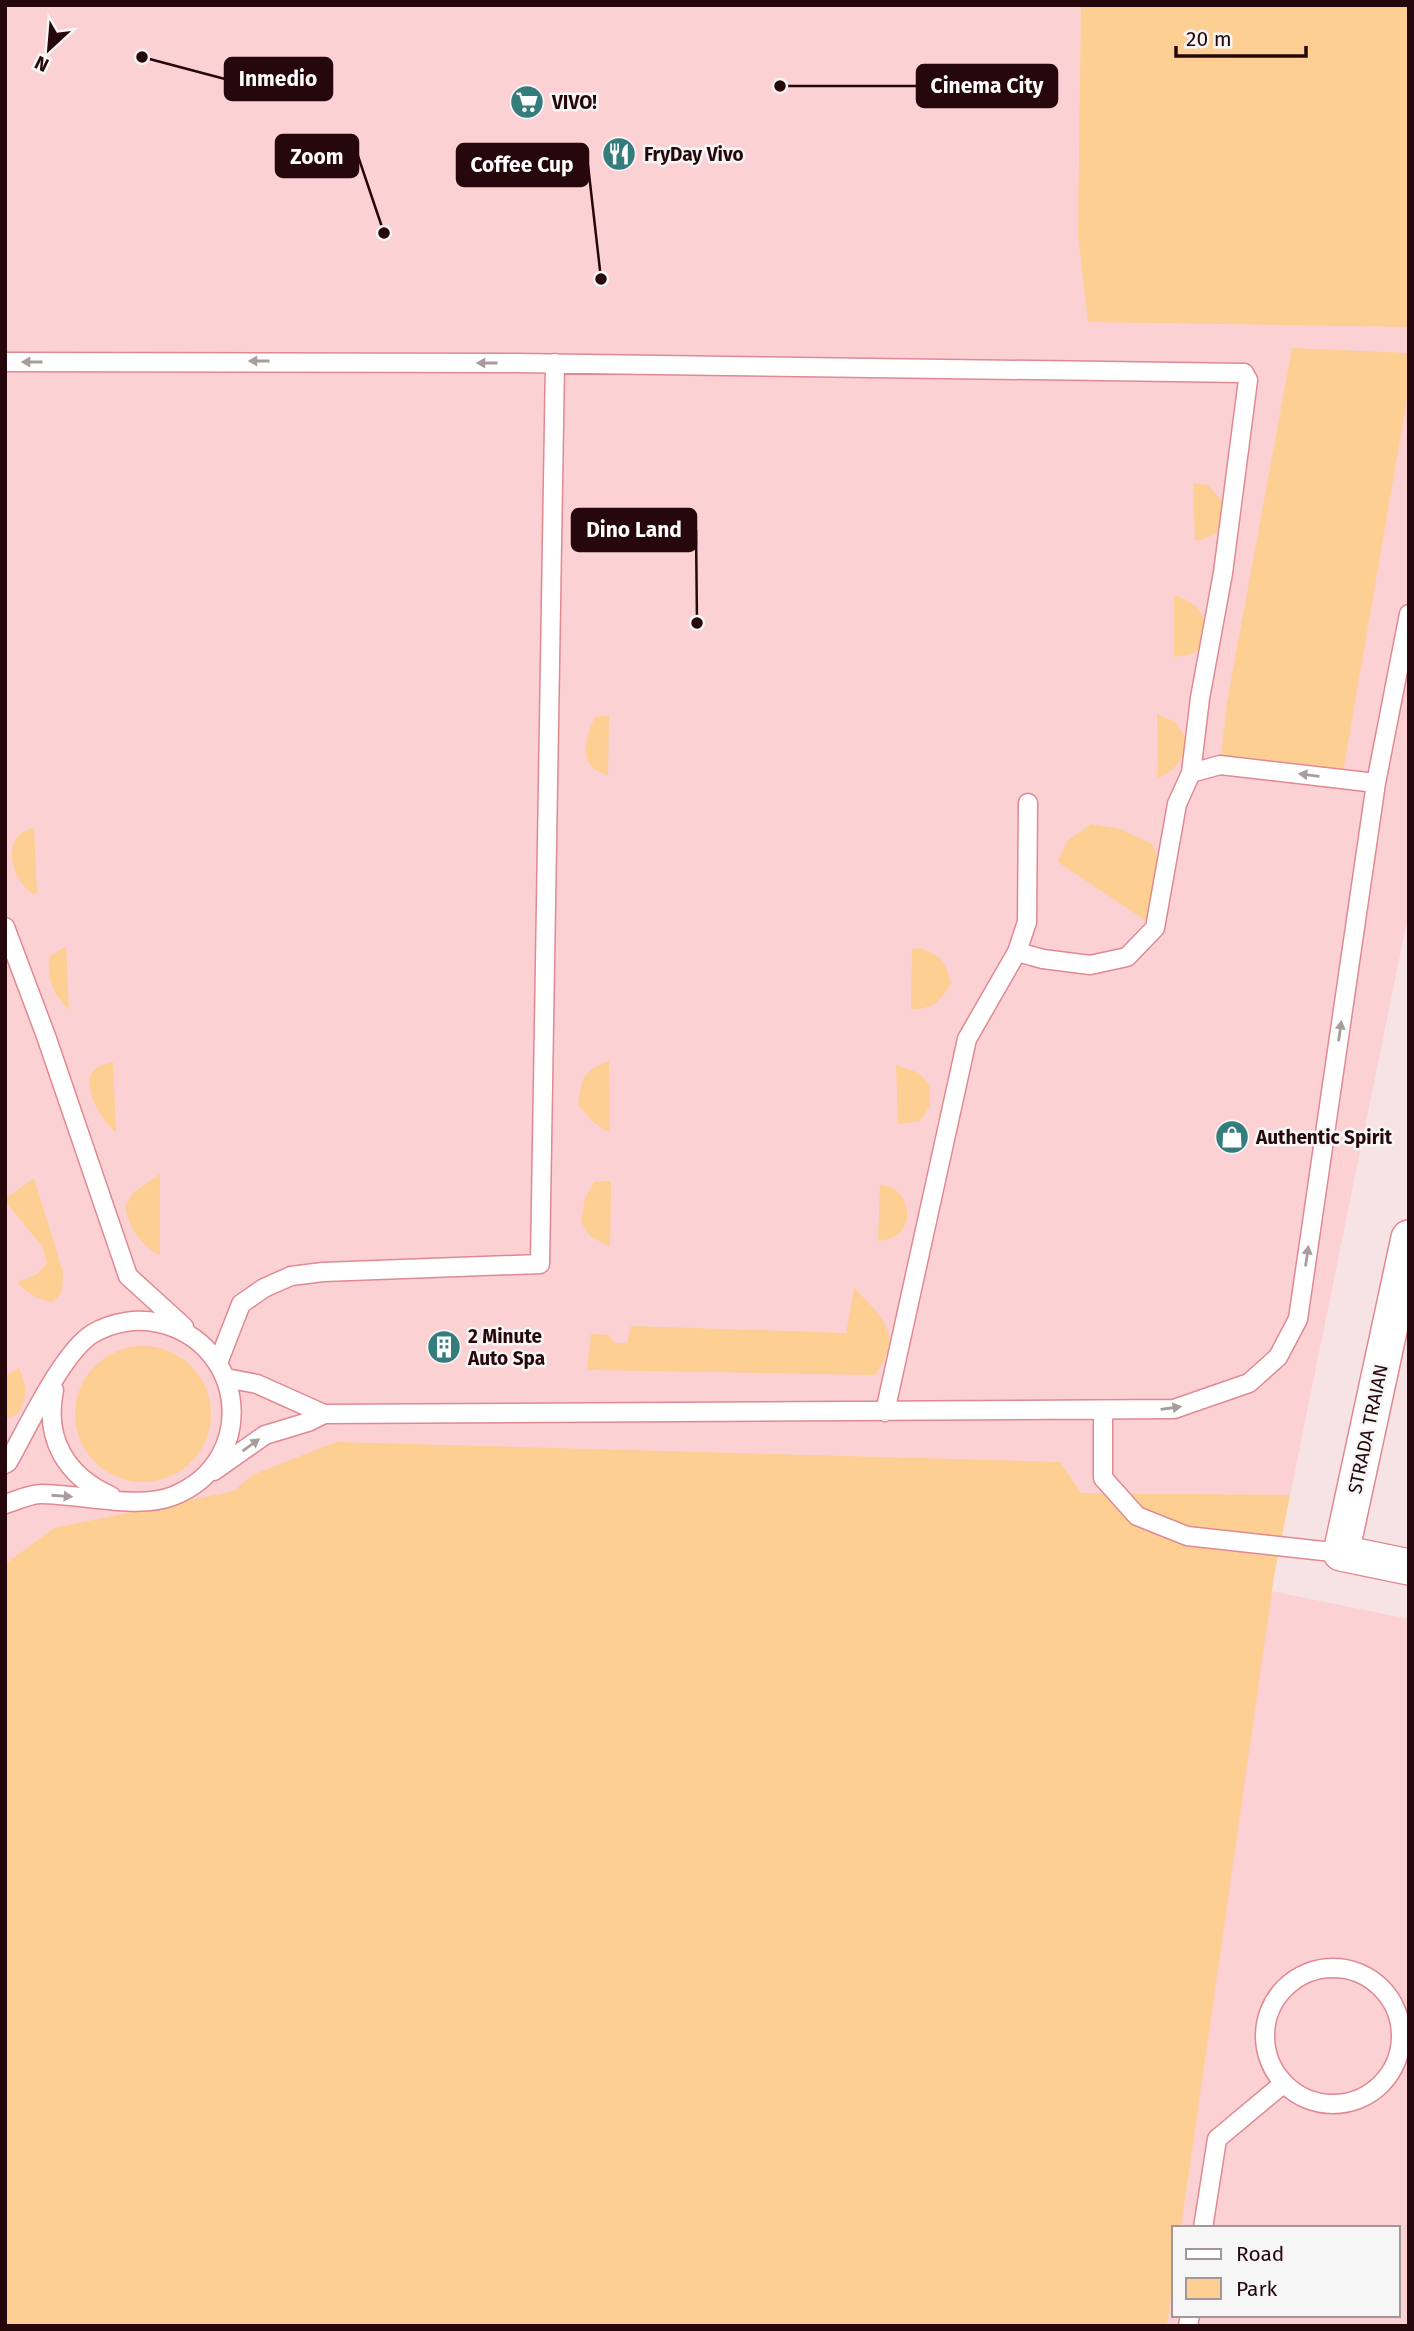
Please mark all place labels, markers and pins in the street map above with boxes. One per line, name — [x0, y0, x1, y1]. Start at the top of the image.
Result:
callout: Inmedio — [225, 58, 332, 100]
callout: Cinema City — [917, 65, 1057, 107]
supermarket icon: VIVO! — [508, 83, 546, 121]
place label: VIVO! — [551, 91, 597, 114]
callout: Zoom — [276, 135, 358, 177]
restaurant icon: FryDay Vivo — [600, 135, 638, 173]
place label: FryDay Vivo — [644, 143, 744, 166]
callout: Coffee Cup — [457, 144, 588, 186]
callout: Dino Land — [572, 509, 696, 551]
shop icon: Authentic Spirit — [1213, 1118, 1251, 1156]
place label: Authentic Spirit — [1255, 1126, 1393, 1149]
place label: 2 Minute Auto Spa — [467, 1325, 545, 1370]
building icon: 2 Minute Auto Spa — [425, 1328, 463, 1366]

